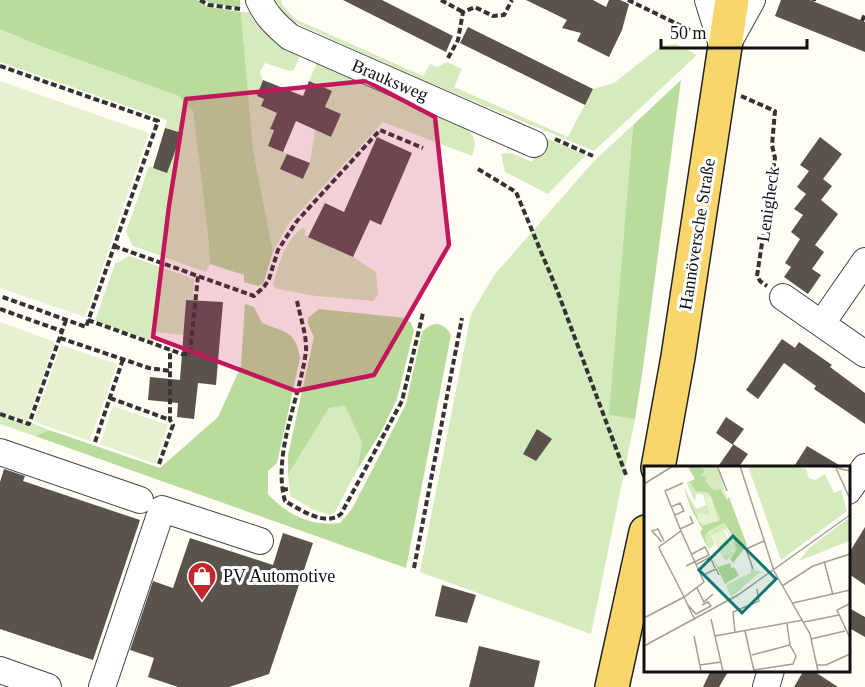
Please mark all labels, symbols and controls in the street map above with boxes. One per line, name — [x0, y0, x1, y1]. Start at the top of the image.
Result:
scale bar — [661, 12, 806, 50]
text: 50 m — [670, 23, 707, 43]
street label: Brauksweg — [349, 55, 431, 105]
street label: Hannöversche Straße — [675, 157, 719, 311]
street label: Lenigheck — [753, 165, 783, 243]
inset map — [644, 466, 850, 672]
shop icon: PV Automotive — [186, 560, 218, 602]
place label: PV Automotive — [223, 566, 335, 586]

